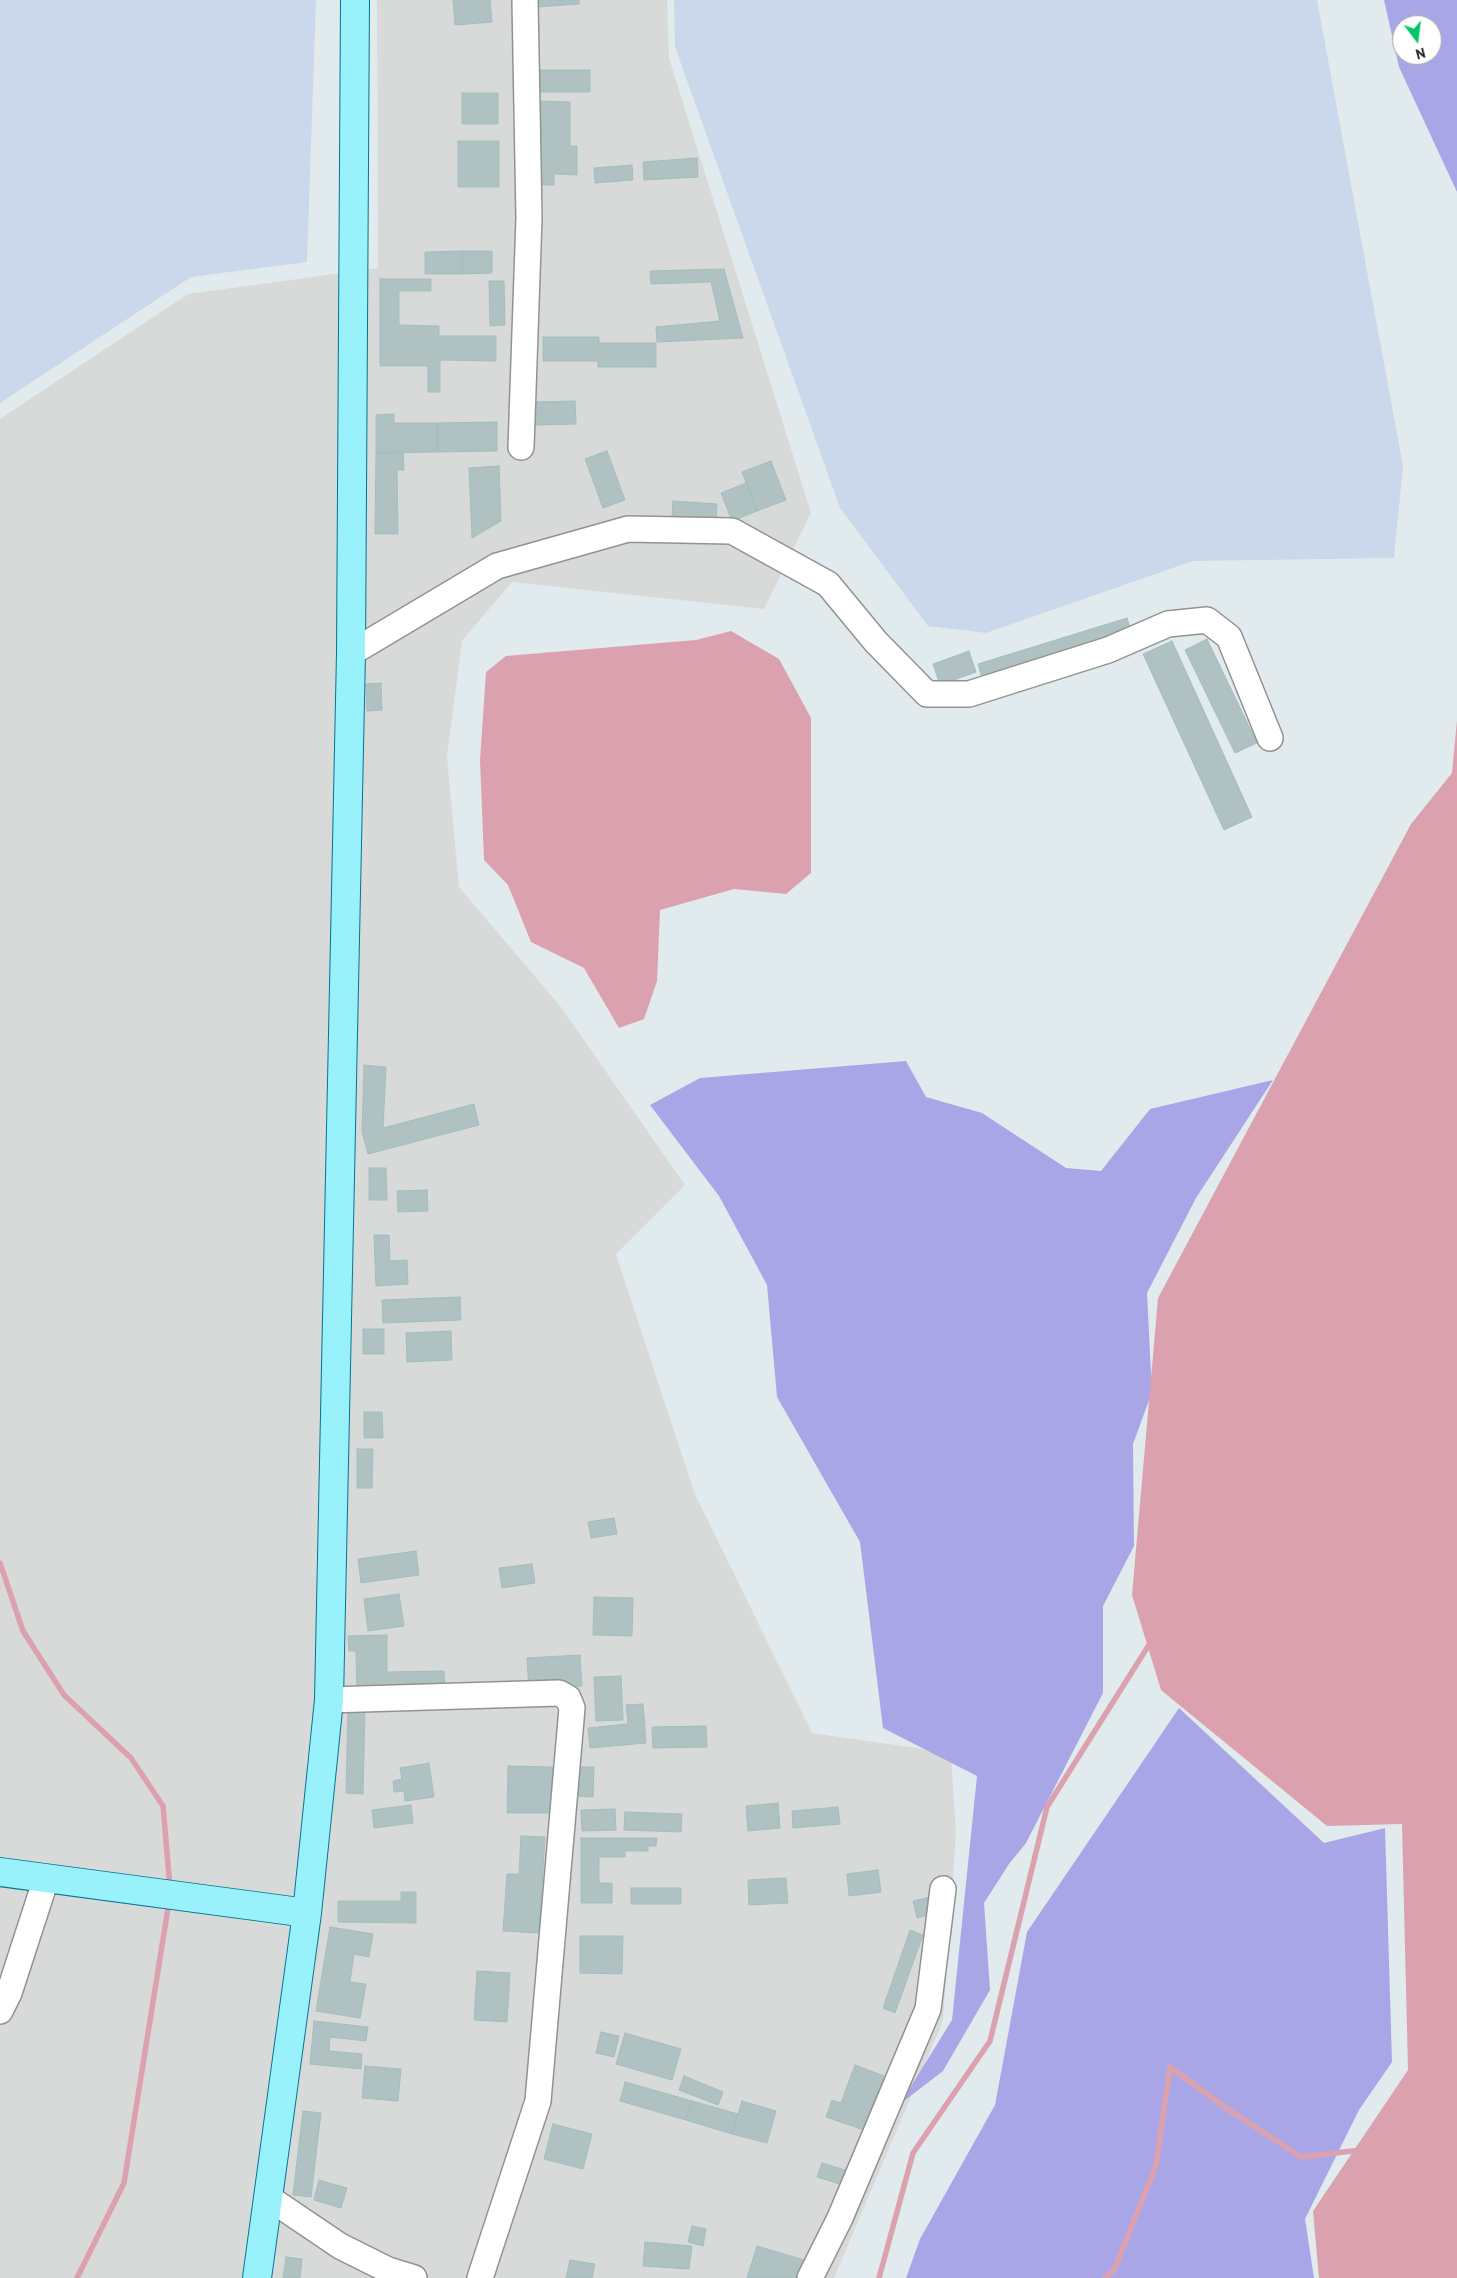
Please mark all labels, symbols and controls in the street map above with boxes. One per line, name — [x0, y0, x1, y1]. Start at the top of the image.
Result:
north arrow — [1392, 15, 1442, 65]
text: N — [1414, 44, 1427, 63]

